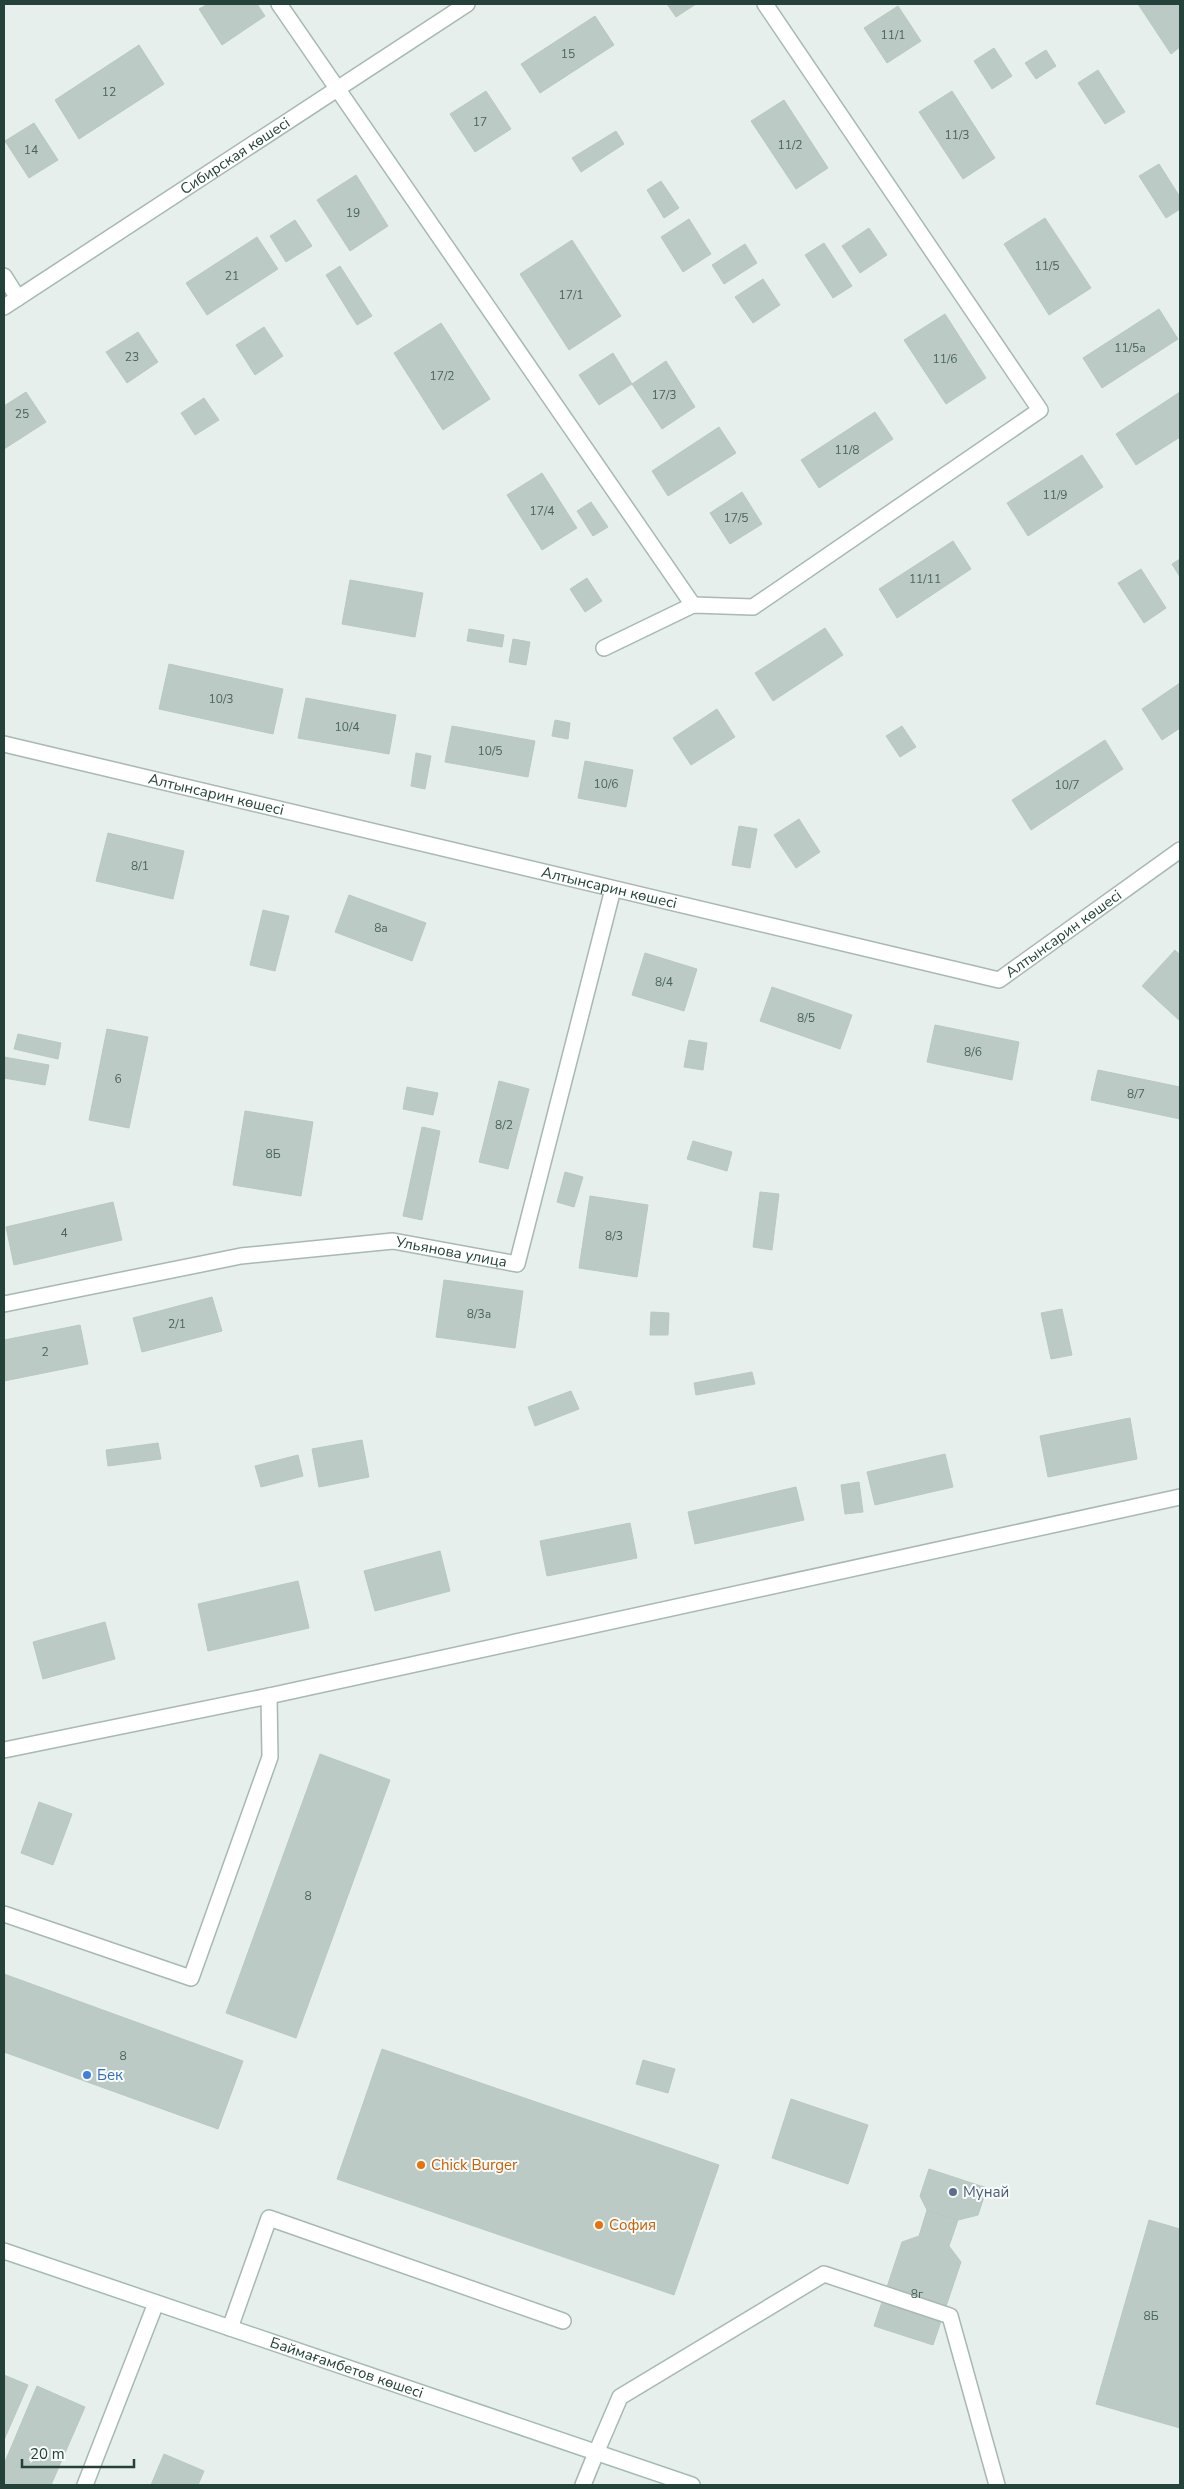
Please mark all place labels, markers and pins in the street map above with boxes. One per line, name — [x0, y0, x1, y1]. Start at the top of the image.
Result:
place label: Бек — [97, 2065, 123, 2085]
marker: Бек — [81, 2069, 93, 2081]
place label: Chick Burger — [431, 2155, 518, 2175]
marker: Chick Burger — [415, 2159, 427, 2171]
place label: Мунай — [963, 2182, 1009, 2202]
marker: Мунай — [947, 2186, 959, 2198]
place label: София — [609, 2215, 656, 2235]
marker: София — [593, 2219, 605, 2231]

